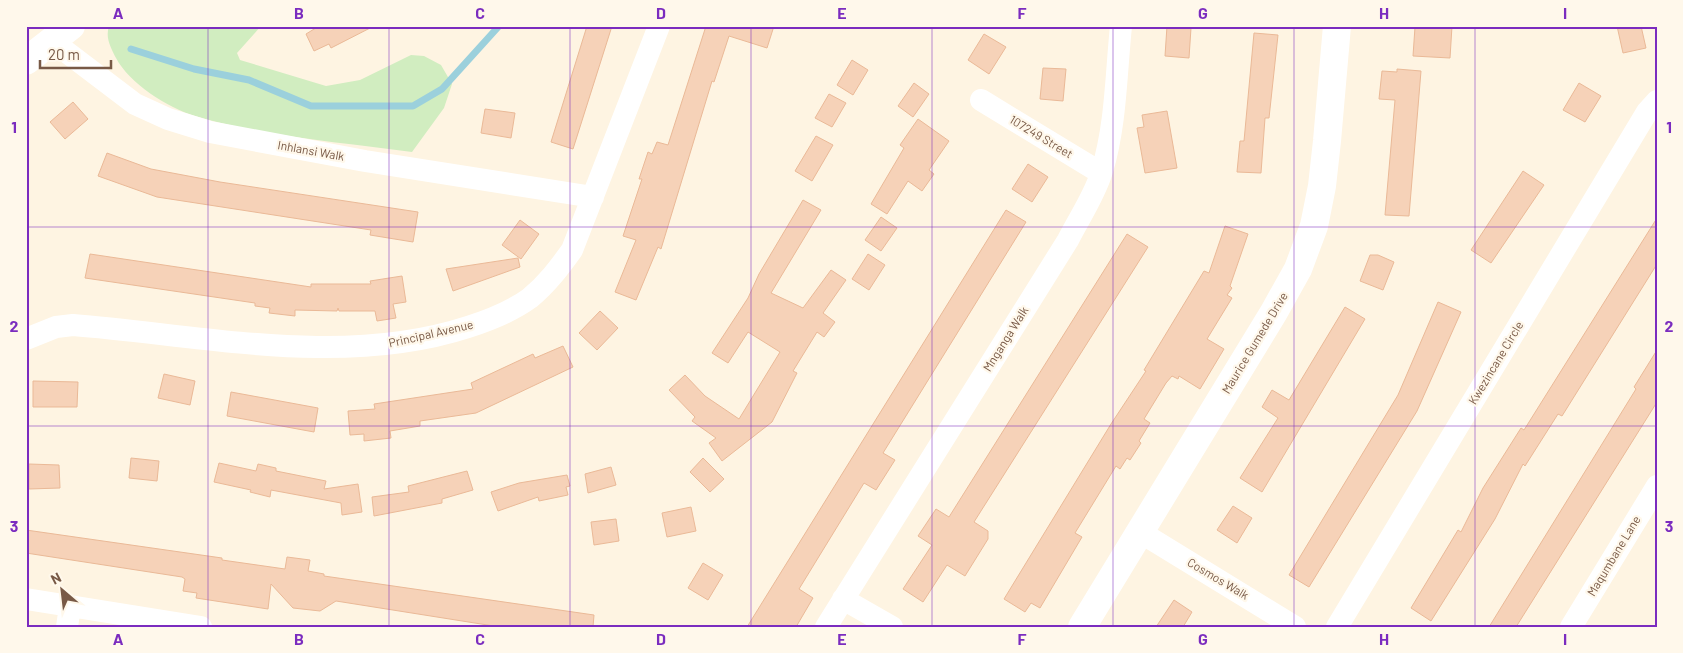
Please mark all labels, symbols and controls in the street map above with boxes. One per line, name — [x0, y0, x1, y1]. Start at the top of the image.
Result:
text: A — [113, 3, 124, 22]
text: B — [294, 3, 304, 22]
text: C — [475, 3, 485, 22]
text: D — [656, 3, 666, 22]
text: E — [837, 3, 847, 22]
text: F — [1018, 3, 1027, 22]
text: G — [1198, 3, 1208, 22]
text: H — [1379, 3, 1389, 22]
text: I — [1563, 3, 1567, 22]
scale bar — [40, 38, 111, 70]
text: 20 m — [48, 45, 80, 63]
street label: 107249 Street — [1007, 112, 1076, 160]
text: 1 — [11, 117, 17, 136]
text: 1 — [1666, 117, 1672, 136]
street label: Inhlansi Walk — [277, 137, 346, 163]
street label: Maurice Gumede Drive — [1218, 289, 1290, 396]
street label: Mnganga Walk — [980, 303, 1031, 374]
text: 2 — [10, 316, 19, 335]
text: 2 — [1665, 316, 1674, 335]
street label: Principal Avenue — [387, 317, 474, 350]
street label: Kwezincane Circle — [1465, 318, 1525, 407]
street label: Maqumbane Lane — [1584, 513, 1643, 598]
text: 3 — [10, 516, 18, 535]
text: 3 — [1665, 516, 1673, 535]
street label: Cosmos Walk — [1185, 554, 1252, 602]
north arrow — [38, 566, 88, 616]
text: N — [48, 568, 64, 588]
text: A — [113, 629, 124, 648]
text: B — [294, 629, 304, 648]
text: C — [475, 629, 485, 648]
text: D — [656, 629, 666, 648]
text: E — [837, 629, 847, 648]
text: F — [1018, 629, 1027, 648]
text: G — [1198, 629, 1208, 648]
text: H — [1379, 629, 1389, 648]
text: I — [1563, 629, 1567, 648]

